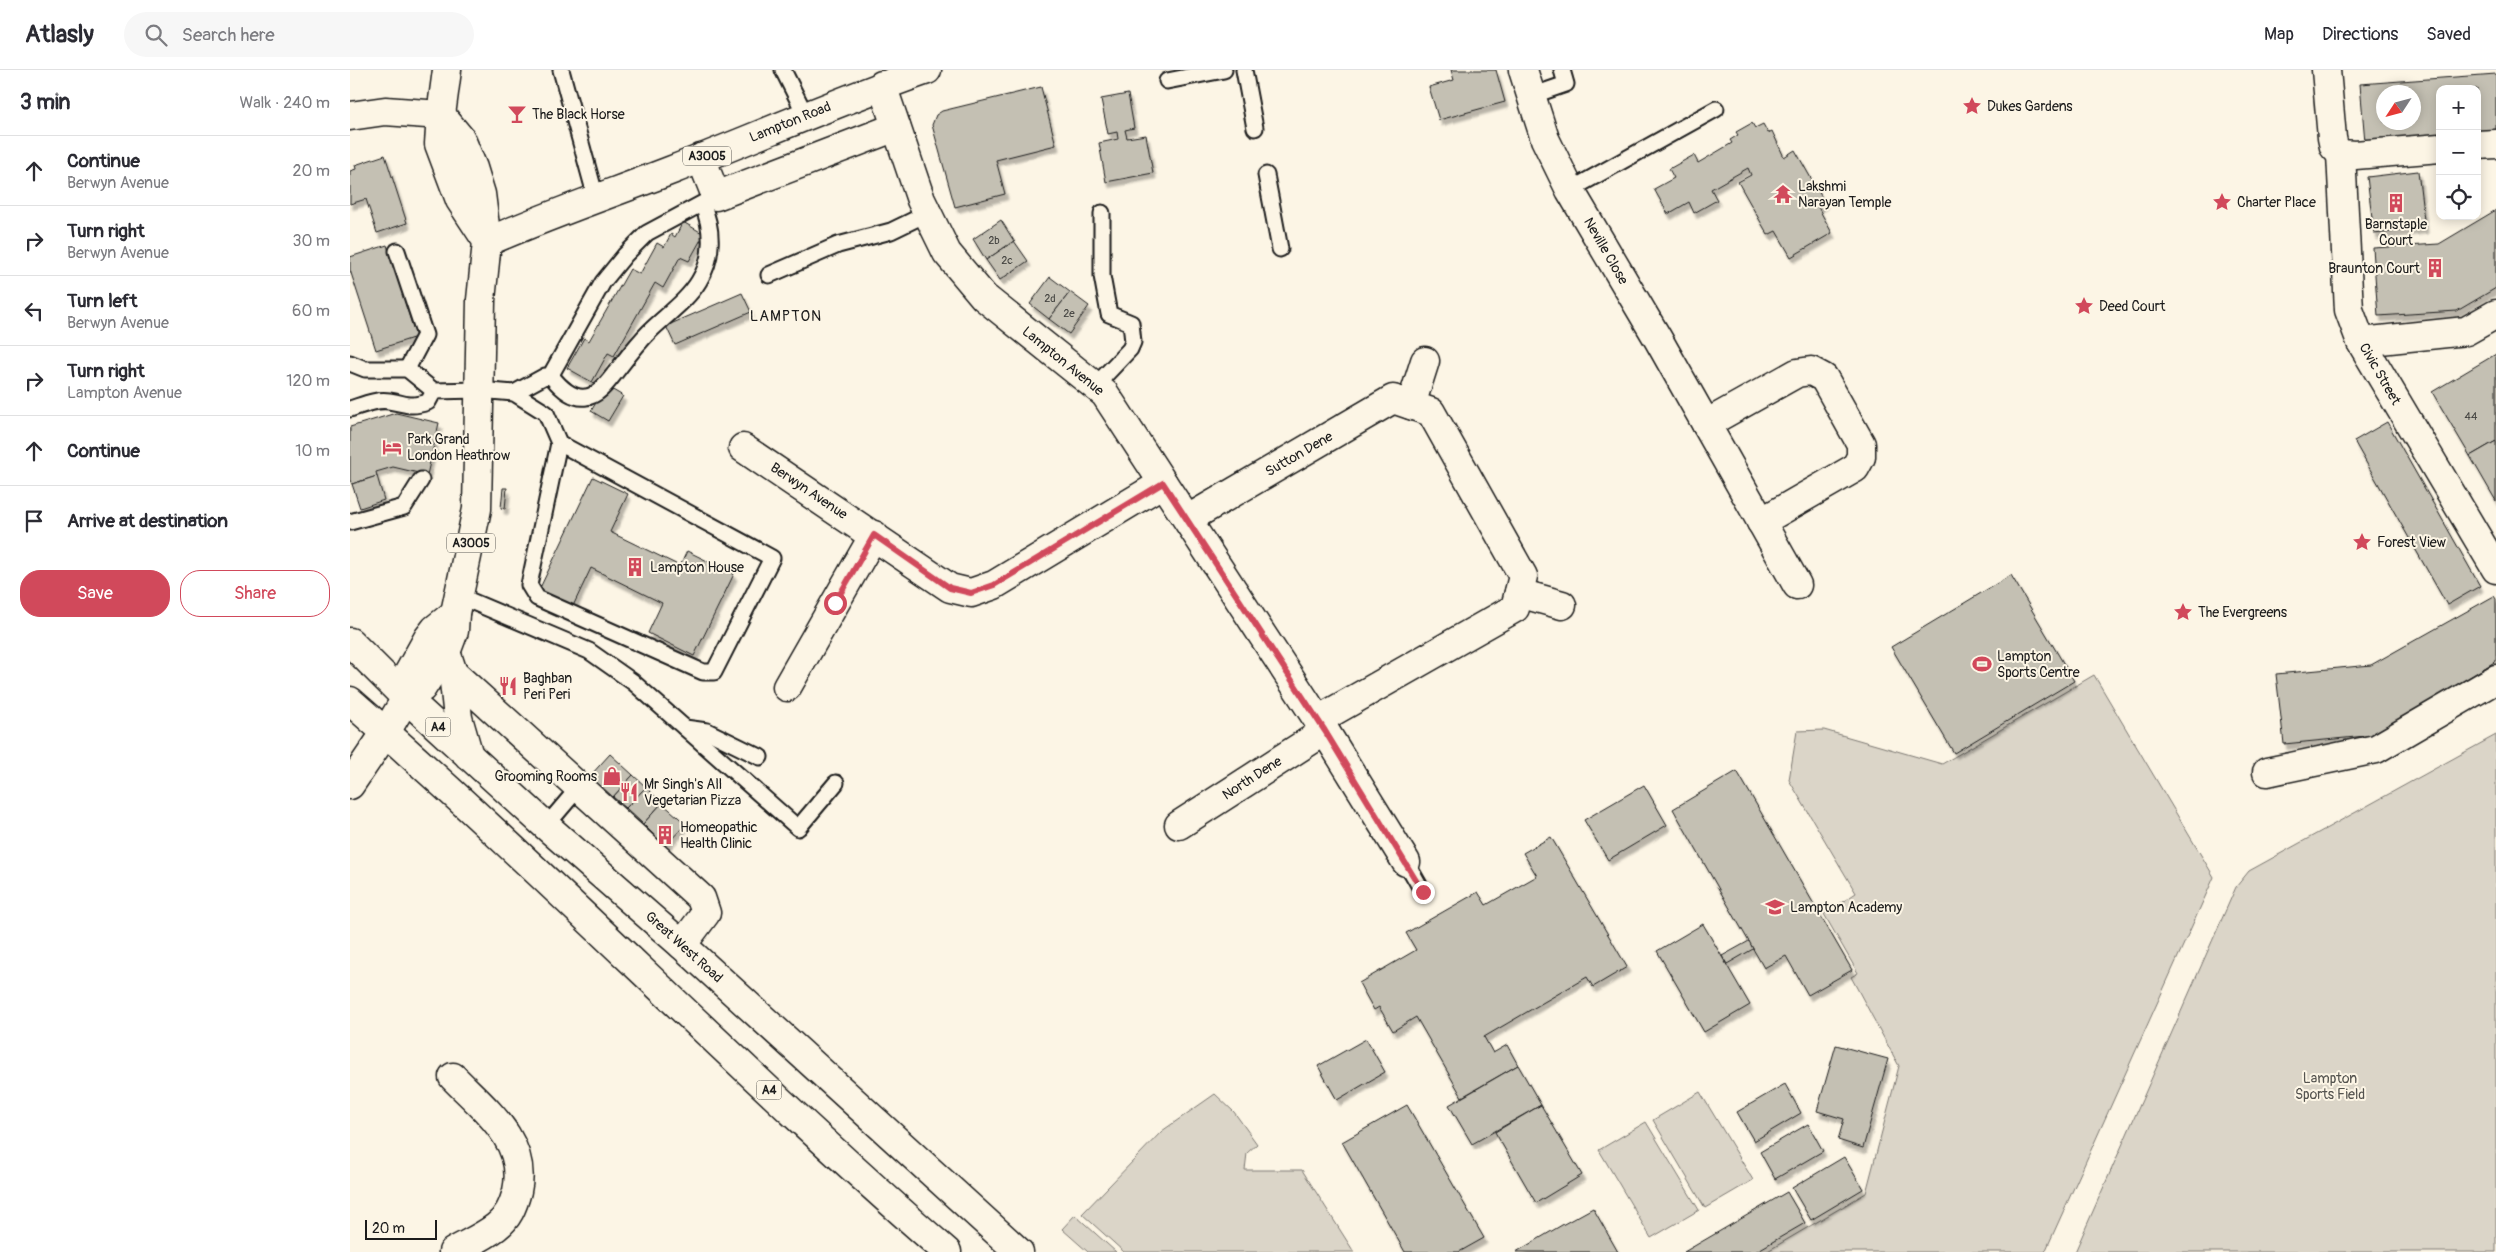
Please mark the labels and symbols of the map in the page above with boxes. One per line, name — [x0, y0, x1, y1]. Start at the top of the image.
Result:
north arrow — [2376, 85, 2421, 130]
place icon: Dukes Gardens — [1961, 95, 1983, 117]
street label: Lampton Road — [747, 98, 833, 146]
place label: Dukes Gardens — [1987, 98, 2073, 115]
bar icon: The Black Horse — [506, 103, 528, 125]
place label: The Black Horse — [532, 106, 625, 123]
road number: A3005 — [683, 146, 731, 165]
place label: Lakshmi Narayan Temple — [1798, 178, 1892, 211]
temple icon: Lakshmi Narayan Temple — [1772, 183, 1794, 205]
place icon: Charter Place — [2211, 191, 2233, 213]
building icon: Barnstaple Court — [2385, 192, 2407, 214]
place label: Charter Place — [2237, 194, 2316, 211]
street label: Neville Close — [1580, 215, 1632, 288]
place label: Barnstaple Court — [2365, 216, 2427, 249]
house number: 2b — [988, 234, 1000, 247]
house number: 2c — [1001, 254, 1013, 267]
building icon: Braunton Court — [2424, 257, 2446, 279]
place label: Braunton Court — [2328, 260, 2420, 277]
house number: 2d — [1044, 292, 1056, 305]
place icon: Deed Court — [2073, 295, 2095, 317]
place label: Deed Court — [2099, 298, 2166, 315]
district label: LAMPTON — [750, 307, 822, 326]
house number: 2e — [1063, 307, 1075, 320]
street label: Lampton Avenue — [1019, 323, 1107, 399]
street label: Civic Street — [2356, 340, 2405, 408]
house number: 44 — [2465, 410, 2478, 423]
street label: Sutton Dene — [1262, 428, 1336, 480]
place label: Park Grand London Heathrow — [407, 431, 511, 464]
hotel icon: Park Grand London Heathrow — [381, 436, 403, 458]
street label: Berwyn Avenue — [767, 459, 851, 523]
place icon: Forest View — [2351, 531, 2373, 553]
road number: A3005 — [447, 533, 495, 552]
place label: Forest View — [2377, 534, 2447, 551]
building icon: Lampton House — [624, 556, 646, 578]
place label: Lampton House — [650, 559, 744, 576]
route start — [824, 592, 847, 615]
place icon: The Evergreens — [2172, 601, 2194, 623]
place label: The Evergreens — [2198, 604, 2288, 621]
place label: Lampton Sports Centre — [1997, 648, 2080, 681]
sports icon: Lampton Sports Centre — [1971, 653, 1993, 675]
place label: Baghban Peri Peri — [523, 670, 572, 703]
restaurant icon: Baghban Peri Peri — [497, 675, 519, 697]
road number: A4 — [426, 718, 450, 736]
street label: North Dene — [1219, 752, 1285, 803]
shop icon: Grooming Rooms — [601, 765, 623, 787]
place label: Grooming Rooms — [494, 768, 598, 785]
place label: Mr Singh's All Vegetarian Pizza — [644, 776, 741, 809]
restaurant icon: Mr Singh's All Vegetarian Pizza — [618, 781, 640, 803]
place label: Homeopathic Health Clinic — [680, 819, 758, 852]
building icon: Homeopathic Health Clinic — [654, 824, 676, 846]
route end — [1412, 881, 1435, 904]
school or university icon: Lampton Academy — [1764, 896, 1786, 918]
place label: Lampton Academy — [1790, 899, 1902, 916]
street label: Great West Road — [642, 908, 726, 986]
park label: Lampton Sports Field — [2295, 1070, 2365, 1103]
road number: A4 — [756, 1080, 782, 1100]
scale bar — [365, 1217, 438, 1240]

